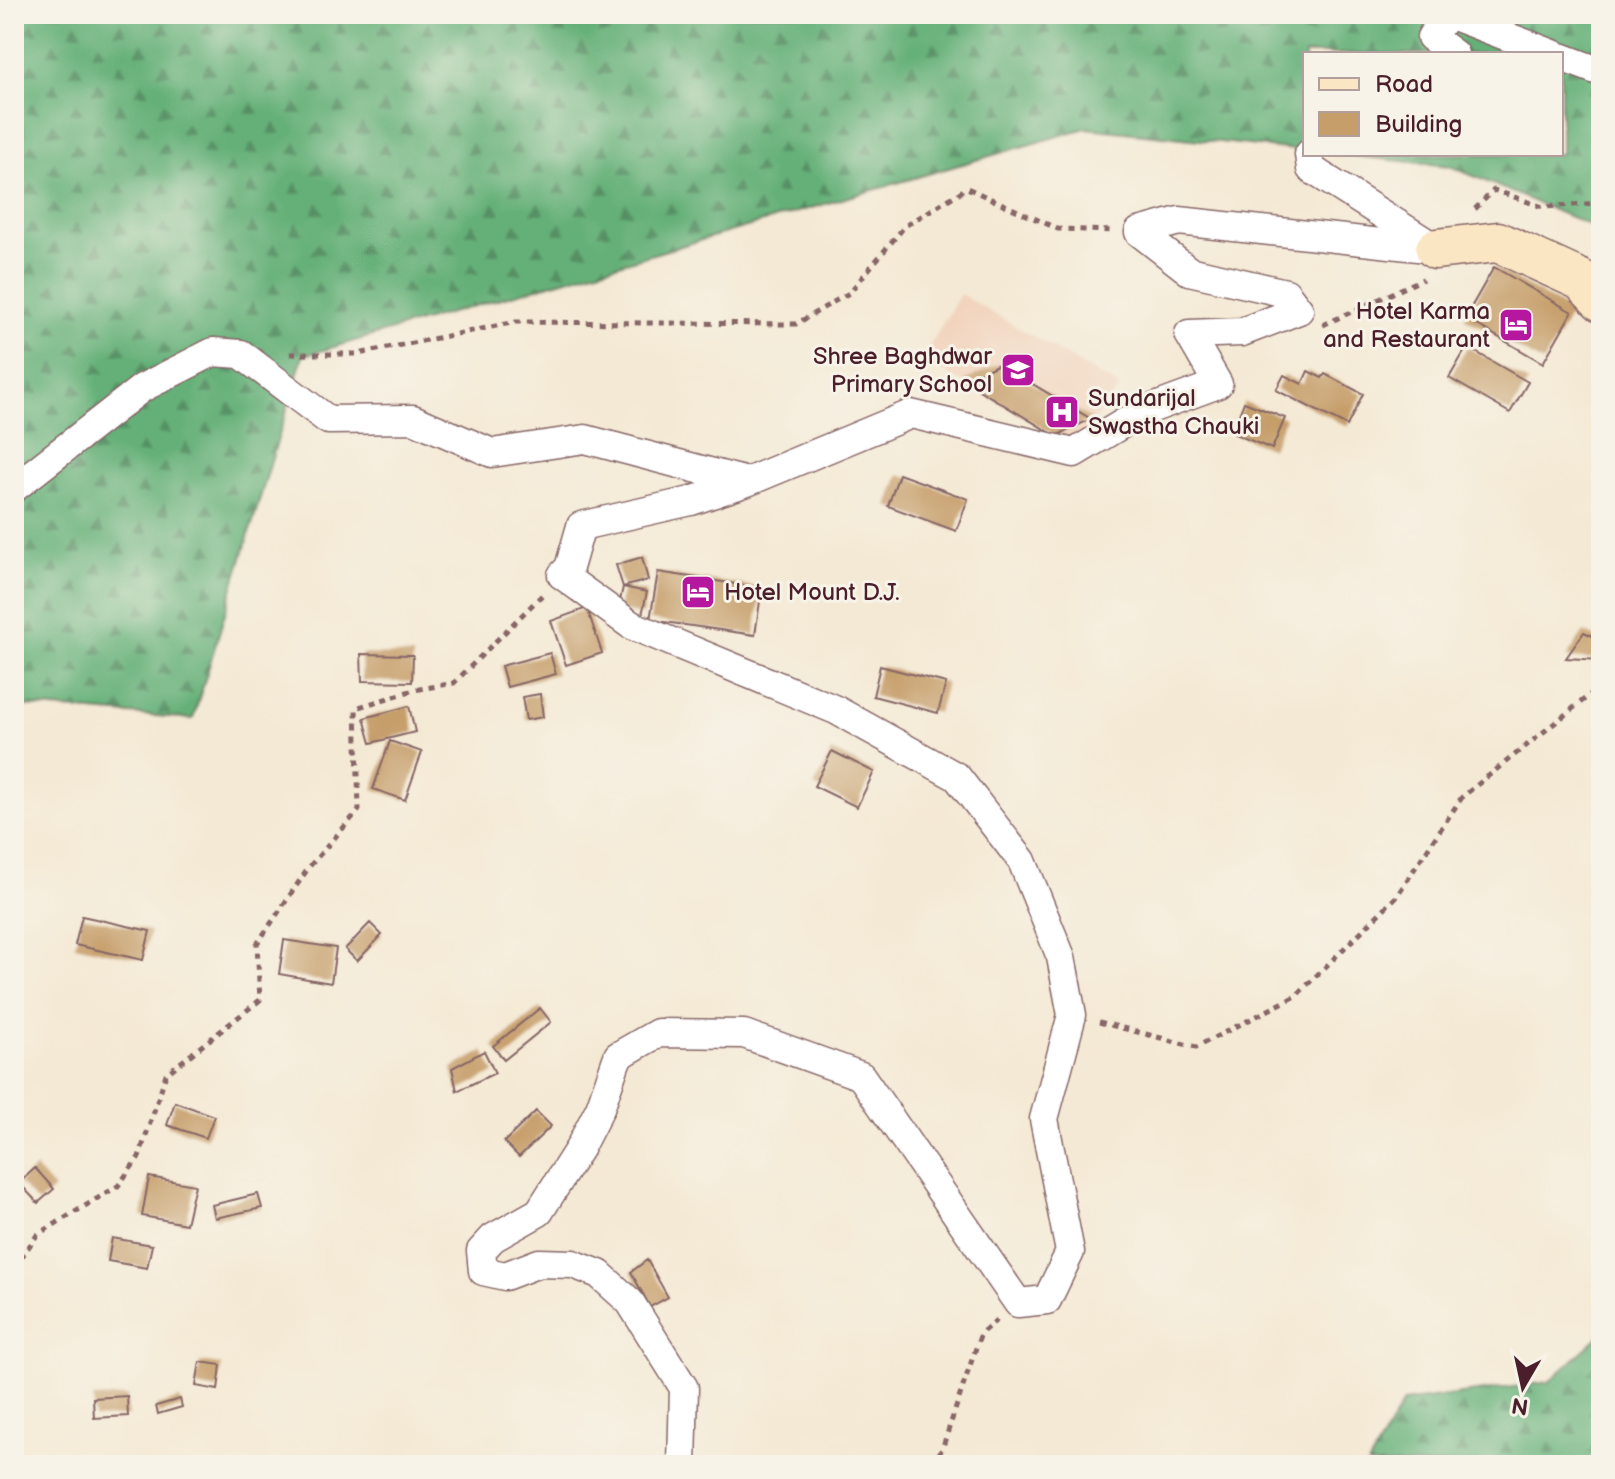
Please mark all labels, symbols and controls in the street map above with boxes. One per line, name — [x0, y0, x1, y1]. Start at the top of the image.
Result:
legend — [1303, 52, 1563, 156]
text: Road — [1375, 70, 1433, 99]
text: Building — [1375, 110, 1462, 139]
place label: Hotel Karma and Restaurant — [1323, 297, 1491, 354]
hotel icon: Hotel Karma and Restaurant — [1497, 306, 1535, 344]
place label: Shree Baghdwar Primary School — [813, 342, 992, 399]
school or university icon: Shree Baghdwar Primary School — [999, 351, 1037, 389]
place label: Sundarijal Swastha Chauki — [1088, 384, 1259, 441]
hospital icon: Sundarijal Swastha Chauki — [1043, 393, 1081, 431]
hotel icon: Hotel Mount D.J. — [679, 573, 717, 611]
place label: Hotel Mount D.J. — [724, 578, 900, 607]
north arrow — [1483, 1347, 1563, 1427]
text: N — [1510, 1391, 1530, 1420]

